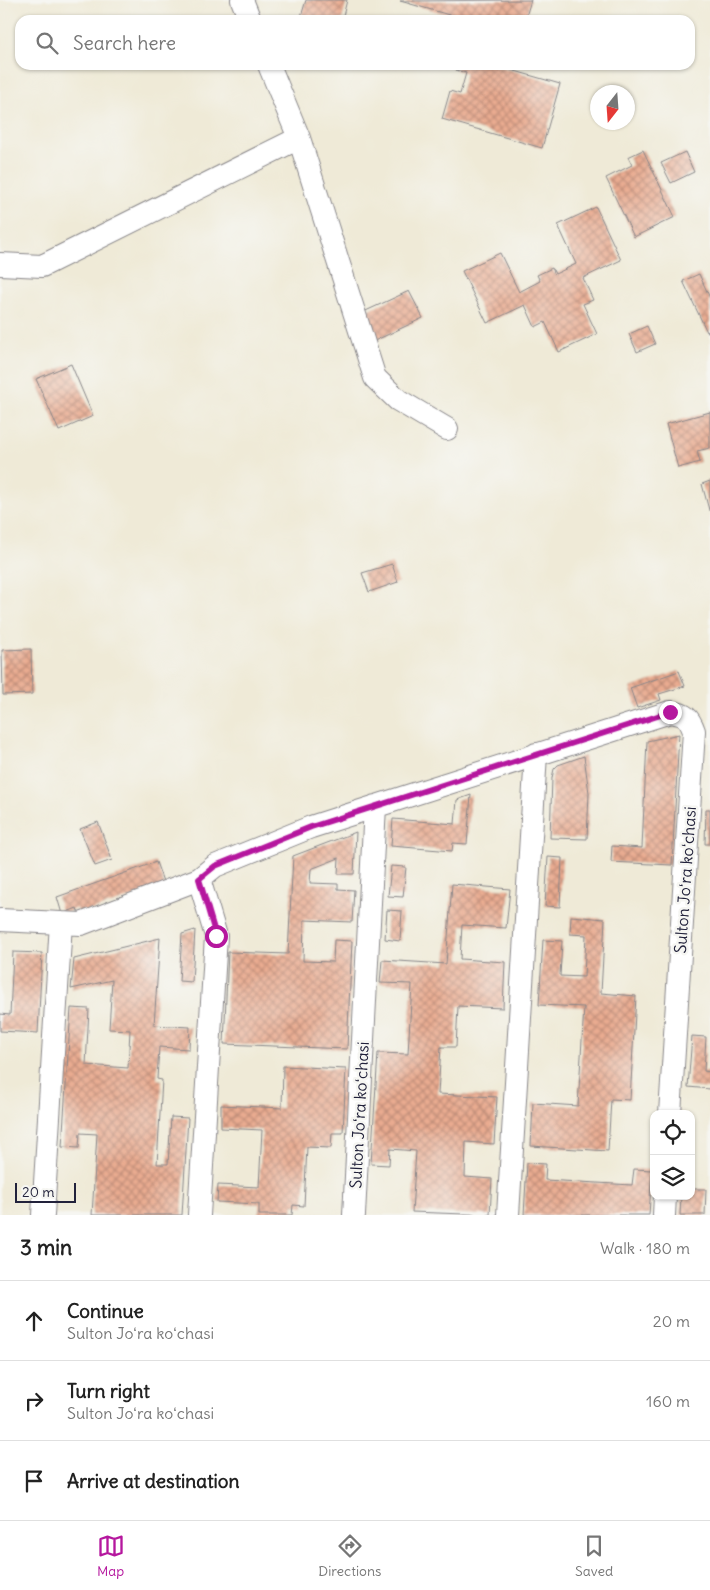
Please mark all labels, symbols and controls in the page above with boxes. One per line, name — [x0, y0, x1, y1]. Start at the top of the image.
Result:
search box — [15, 15, 695, 70]
icon: search — [33, 29, 61, 57]
text: Search here — [73, 31, 176, 55]
north arrow — [590, 85, 635, 130]
route end — [659, 701, 682, 724]
street label: Sulton Joʻra koʻchasi — [670, 806, 700, 954]
route start — [205, 925, 228, 948]
street label: Sulton Joʻra koʻchasi — [345, 1041, 373, 1189]
map controls — [650, 1110, 695, 1200]
button: locate — [650, 1110, 695, 1155]
button: layers — [650, 1155, 695, 1200]
scale bar — [15, 1180, 76, 1203]
text: 20 m — [22, 1183, 55, 1201]
text: 3 min — [20, 1234, 72, 1261]
text: Walk · 180 m — [600, 1238, 690, 1258]
text: Continue — [67, 1299, 144, 1323]
icon: ahead — [20, 1307, 48, 1335]
text: 20 m — [653, 1311, 690, 1331]
text: Sulton Joʻra koʻchasi — [67, 1323, 214, 1343]
text: Turn right — [67, 1379, 150, 1403]
icon: right — [20, 1387, 48, 1415]
text: 160 m — [646, 1391, 690, 1411]
text: Sulton Joʻra koʻchasi — [67, 1403, 214, 1423]
icon: arrive — [20, 1467, 48, 1495]
text: Arrive at destination — [67, 1469, 240, 1493]
tab: Map — [97, 1532, 125, 1580]
tab: Directions — [318, 1532, 381, 1580]
tab: Saved — [575, 1532, 613, 1580]

